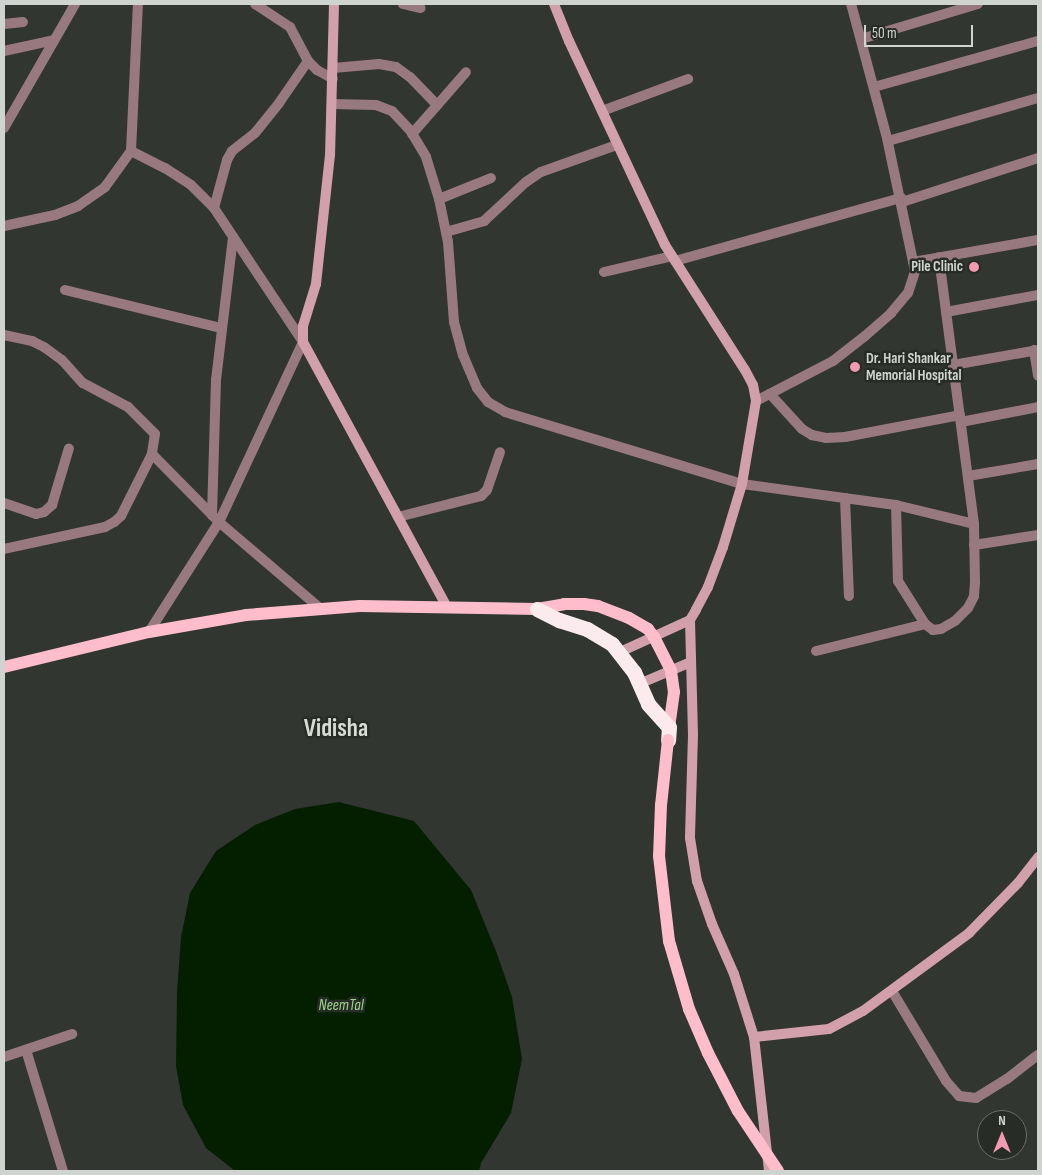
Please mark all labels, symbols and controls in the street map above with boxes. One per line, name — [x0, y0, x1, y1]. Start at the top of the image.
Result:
scale bar — [867, 15, 976, 47]
text: 50 m — [872, 24, 897, 43]
place label: Pile Clinic — [911, 258, 963, 276]
marker: Pile Clinic — [967, 260, 981, 274]
place label: Dr. Hari Shankar Memorial Hospital — [866, 349, 962, 384]
marker: Dr. Hari Shankar Memorial Hospital — [848, 360, 862, 374]
district label: Vidisha — [304, 714, 368, 744]
water label: NeemTal — [318, 996, 364, 1016]
north arrow — [977, 1110, 1027, 1160]
text: N — [998, 1112, 1006, 1129]

